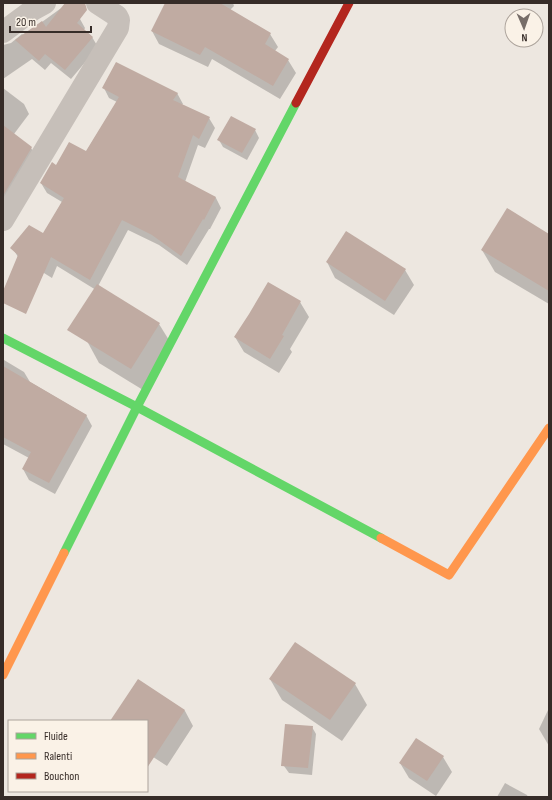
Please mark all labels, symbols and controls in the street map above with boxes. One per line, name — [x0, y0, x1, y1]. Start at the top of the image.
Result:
scale bar — [10, 8, 91, 34]
north arrow — [504, 8, 544, 48]
text: 20 m — [16, 15, 36, 30]
text: N — [521, 31, 527, 44]
legend — [8, 720, 148, 792]
text: Fluide — [44, 729, 68, 744]
text: Ralenti — [44, 749, 72, 764]
text: Bouchon — [44, 769, 79, 784]

